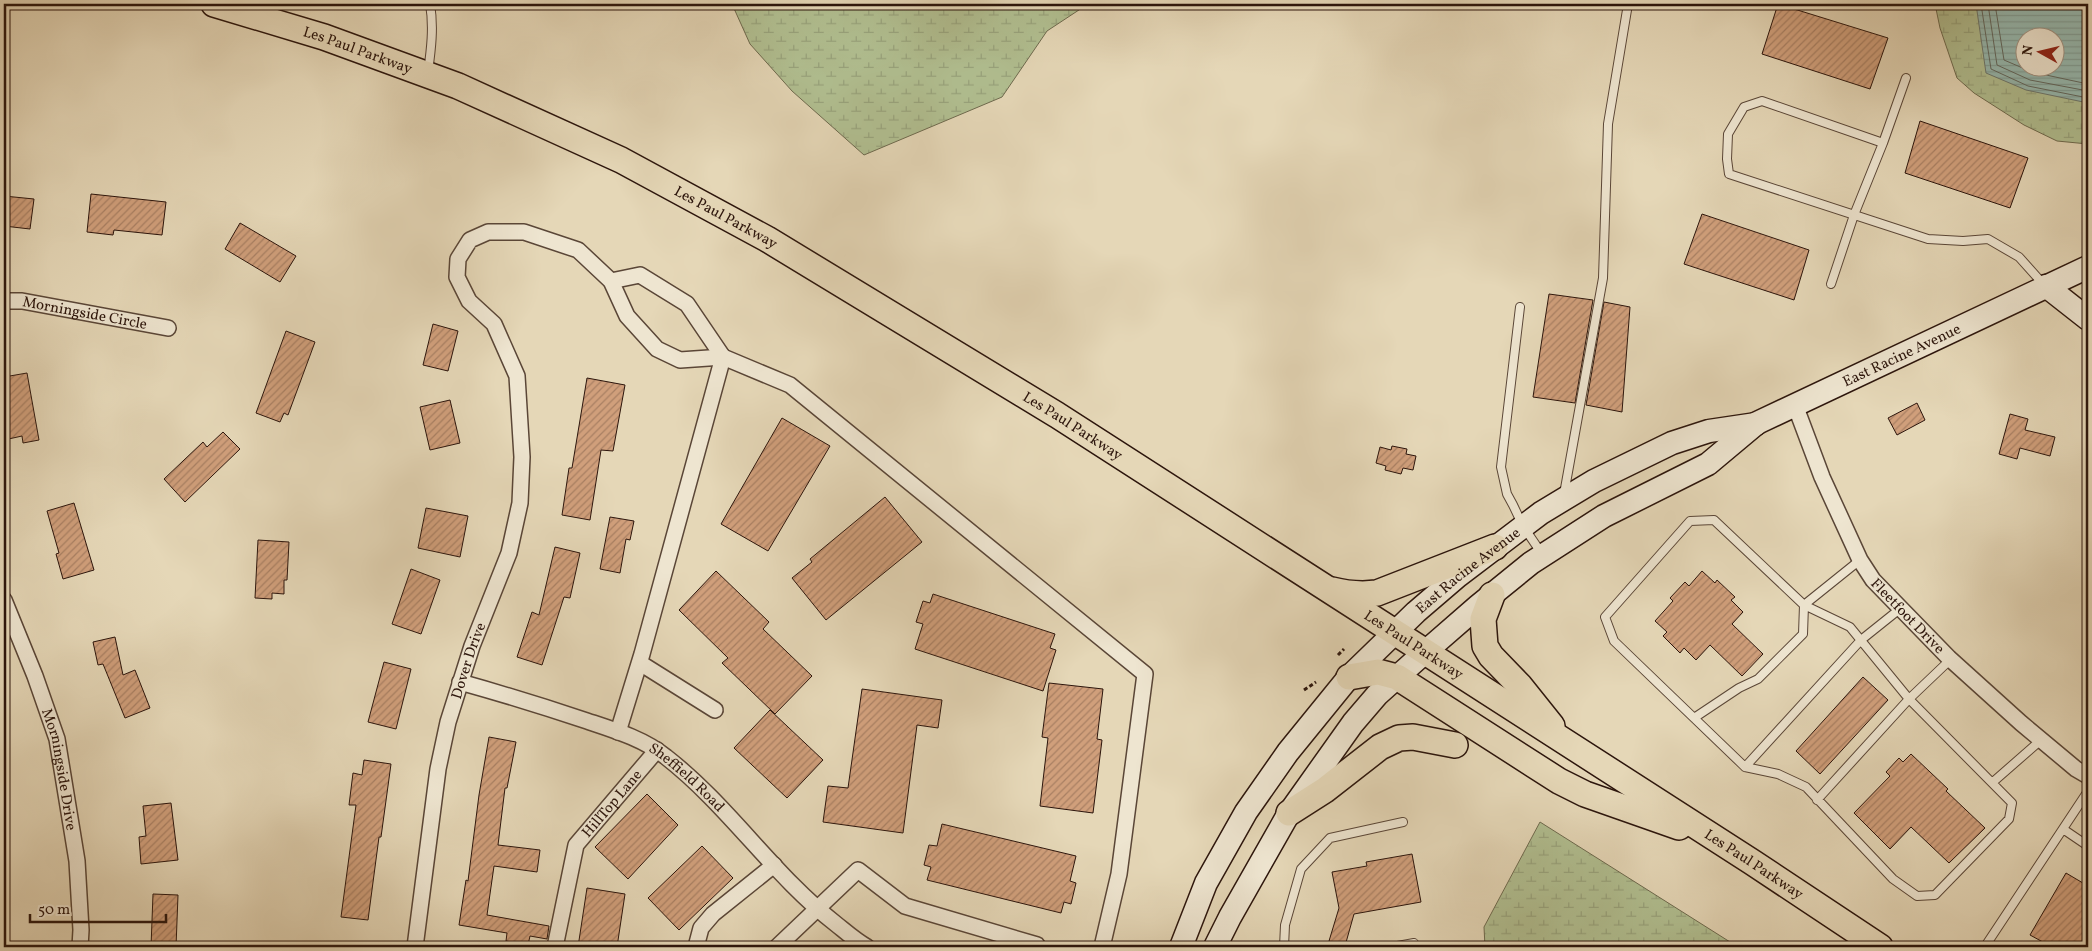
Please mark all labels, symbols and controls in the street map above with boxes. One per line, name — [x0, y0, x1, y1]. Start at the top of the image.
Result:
street label: Les Paul Parkway — [300, 22, 415, 80]
north arrow — [2014, 28, 2064, 78]
text: N — [2018, 44, 2039, 57]
street label: Les Paul Parkway — [670, 182, 781, 255]
street label: Morningside Circle — [21, 292, 149, 336]
street label: East Racine Avenue — [1840, 319, 1965, 393]
street label: Les Paul Parkway — [1018, 388, 1126, 467]
street label: East Racine Avenue — [1412, 523, 1525, 620]
street label: Fleetfoot Drive — [1865, 574, 1949, 659]
street label: Les Paul Parkway — [1359, 606, 1467, 686]
street label: Dover Drive — [447, 620, 492, 702]
street label: Morningside Drive — [35, 706, 81, 832]
street label: Sheffield Road — [644, 739, 729, 817]
street label: HillTop Lane — [578, 766, 648, 843]
street label: Les Paul Parkway — [1700, 825, 1807, 905]
scale bar — [30, 891, 166, 923]
text: 50 m — [38, 900, 70, 921]

